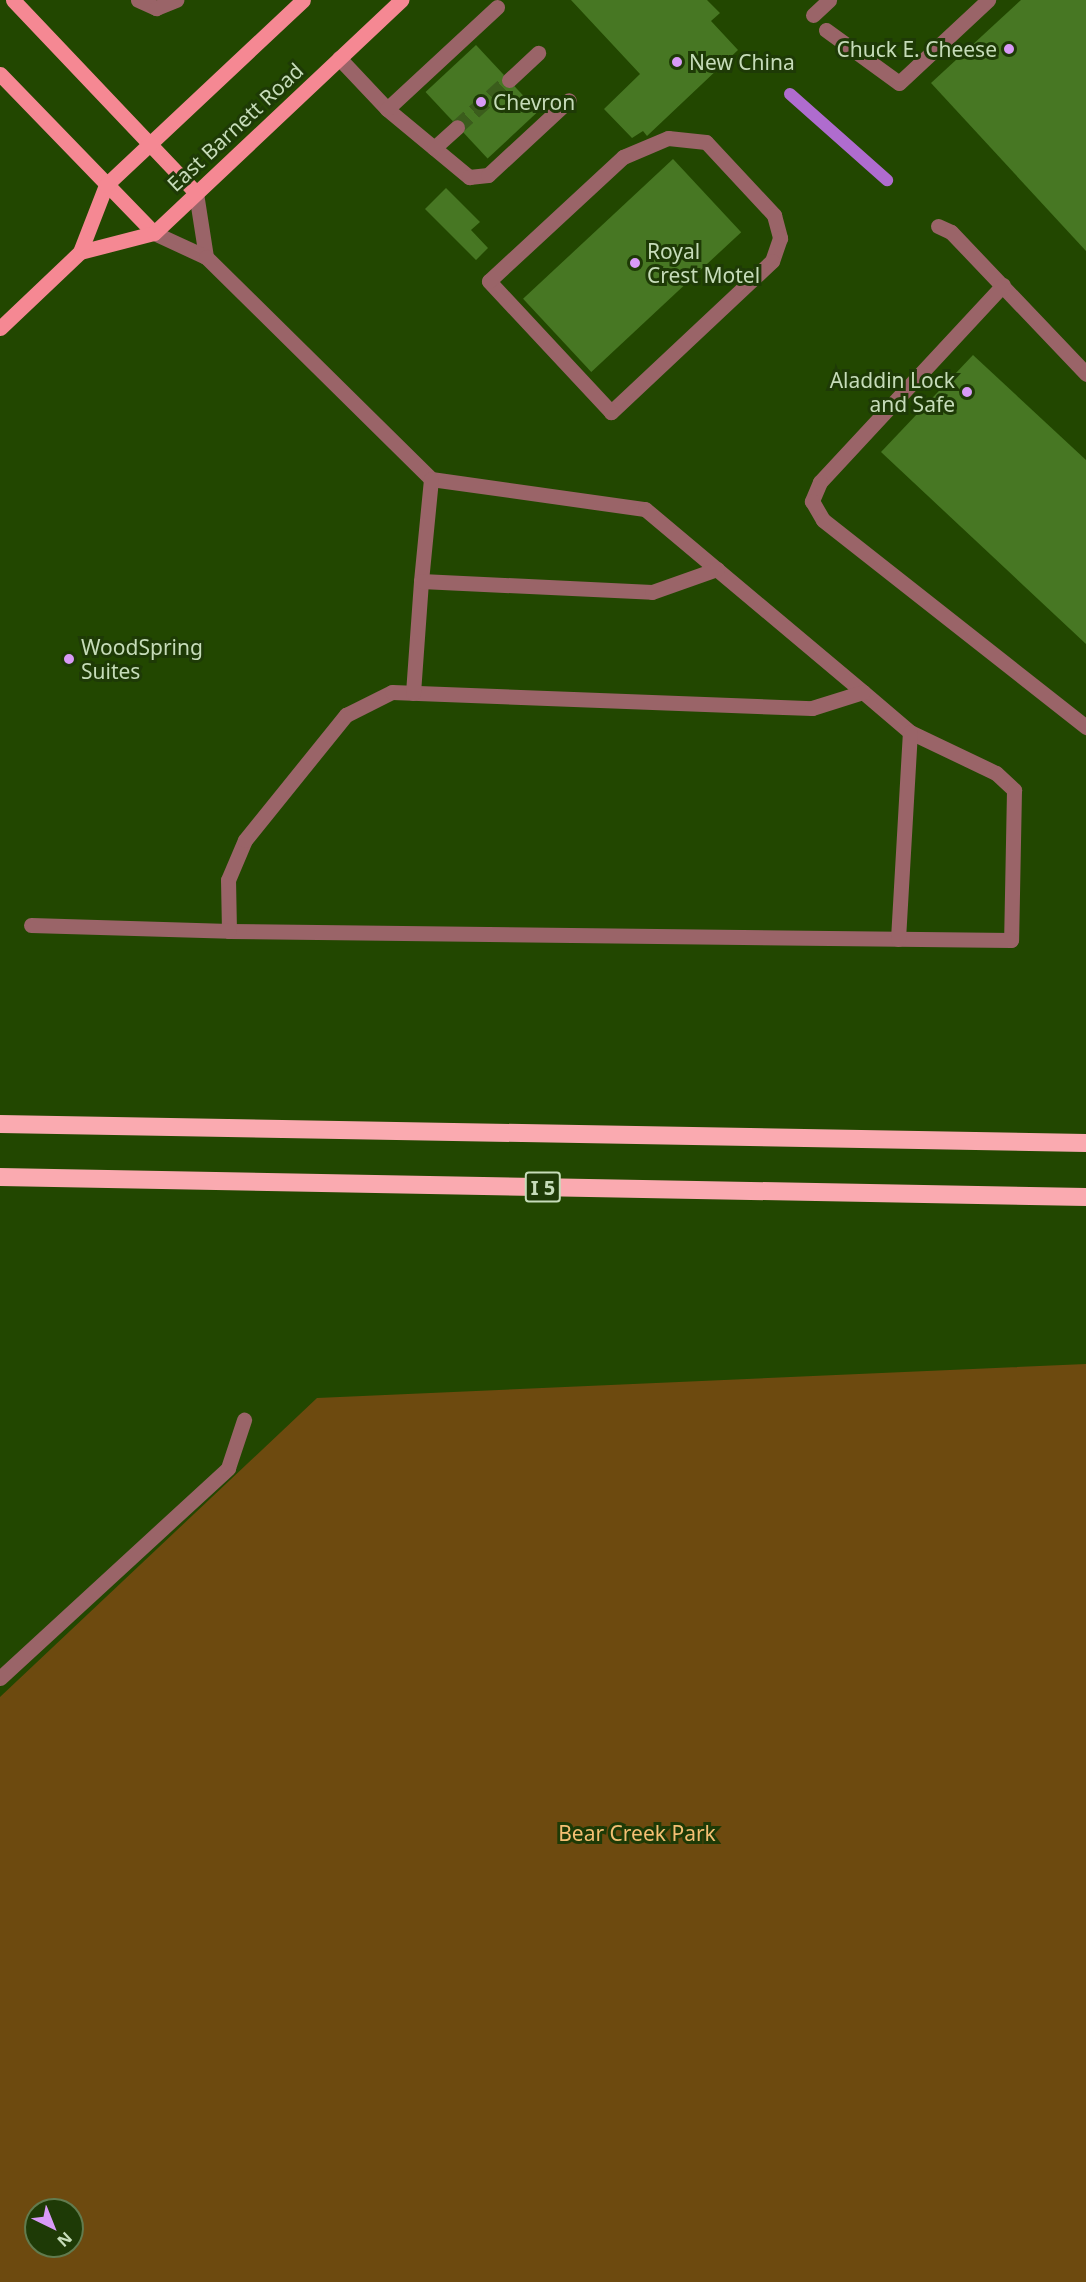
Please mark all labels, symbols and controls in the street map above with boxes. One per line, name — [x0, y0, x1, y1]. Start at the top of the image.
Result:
place label: Chuck E. Cheese — [836, 36, 997, 62]
marker: Chuck E. Cheese — [1002, 42, 1016, 56]
place label: New China — [689, 49, 795, 75]
marker: New China — [670, 55, 684, 69]
street label: East Barnett Road — [162, 58, 308, 196]
place label: Chevron — [493, 89, 575, 115]
marker: Chevron — [474, 95, 488, 109]
place label: Royal Crest Motel — [647, 238, 760, 288]
marker: Royal Crest Motel — [628, 256, 642, 270]
place label: Aladdin Lock and Safe — [830, 367, 955, 417]
marker: Aladdin Lock and Safe — [960, 385, 974, 399]
place label: WoodSpring Suites — [81, 634, 203, 684]
marker: WoodSpring Suites — [62, 652, 76, 666]
road number: I 5 — [524, 1170, 562, 1204]
park label: Bear Creek Park — [558, 1820, 716, 1846]
north arrow — [24, 2198, 84, 2258]
text: N — [53, 2227, 77, 2252]

